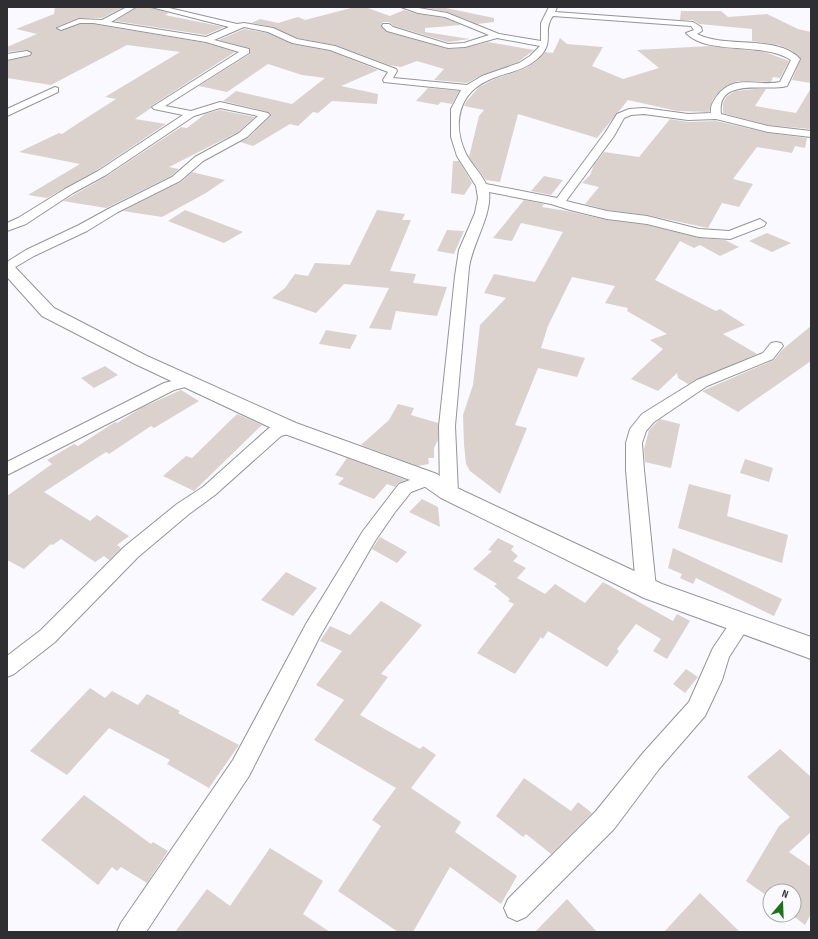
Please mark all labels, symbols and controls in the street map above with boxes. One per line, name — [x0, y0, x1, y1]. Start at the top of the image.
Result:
north arrow — [762, 883, 802, 923]
text: N — [780, 887, 790, 901]

